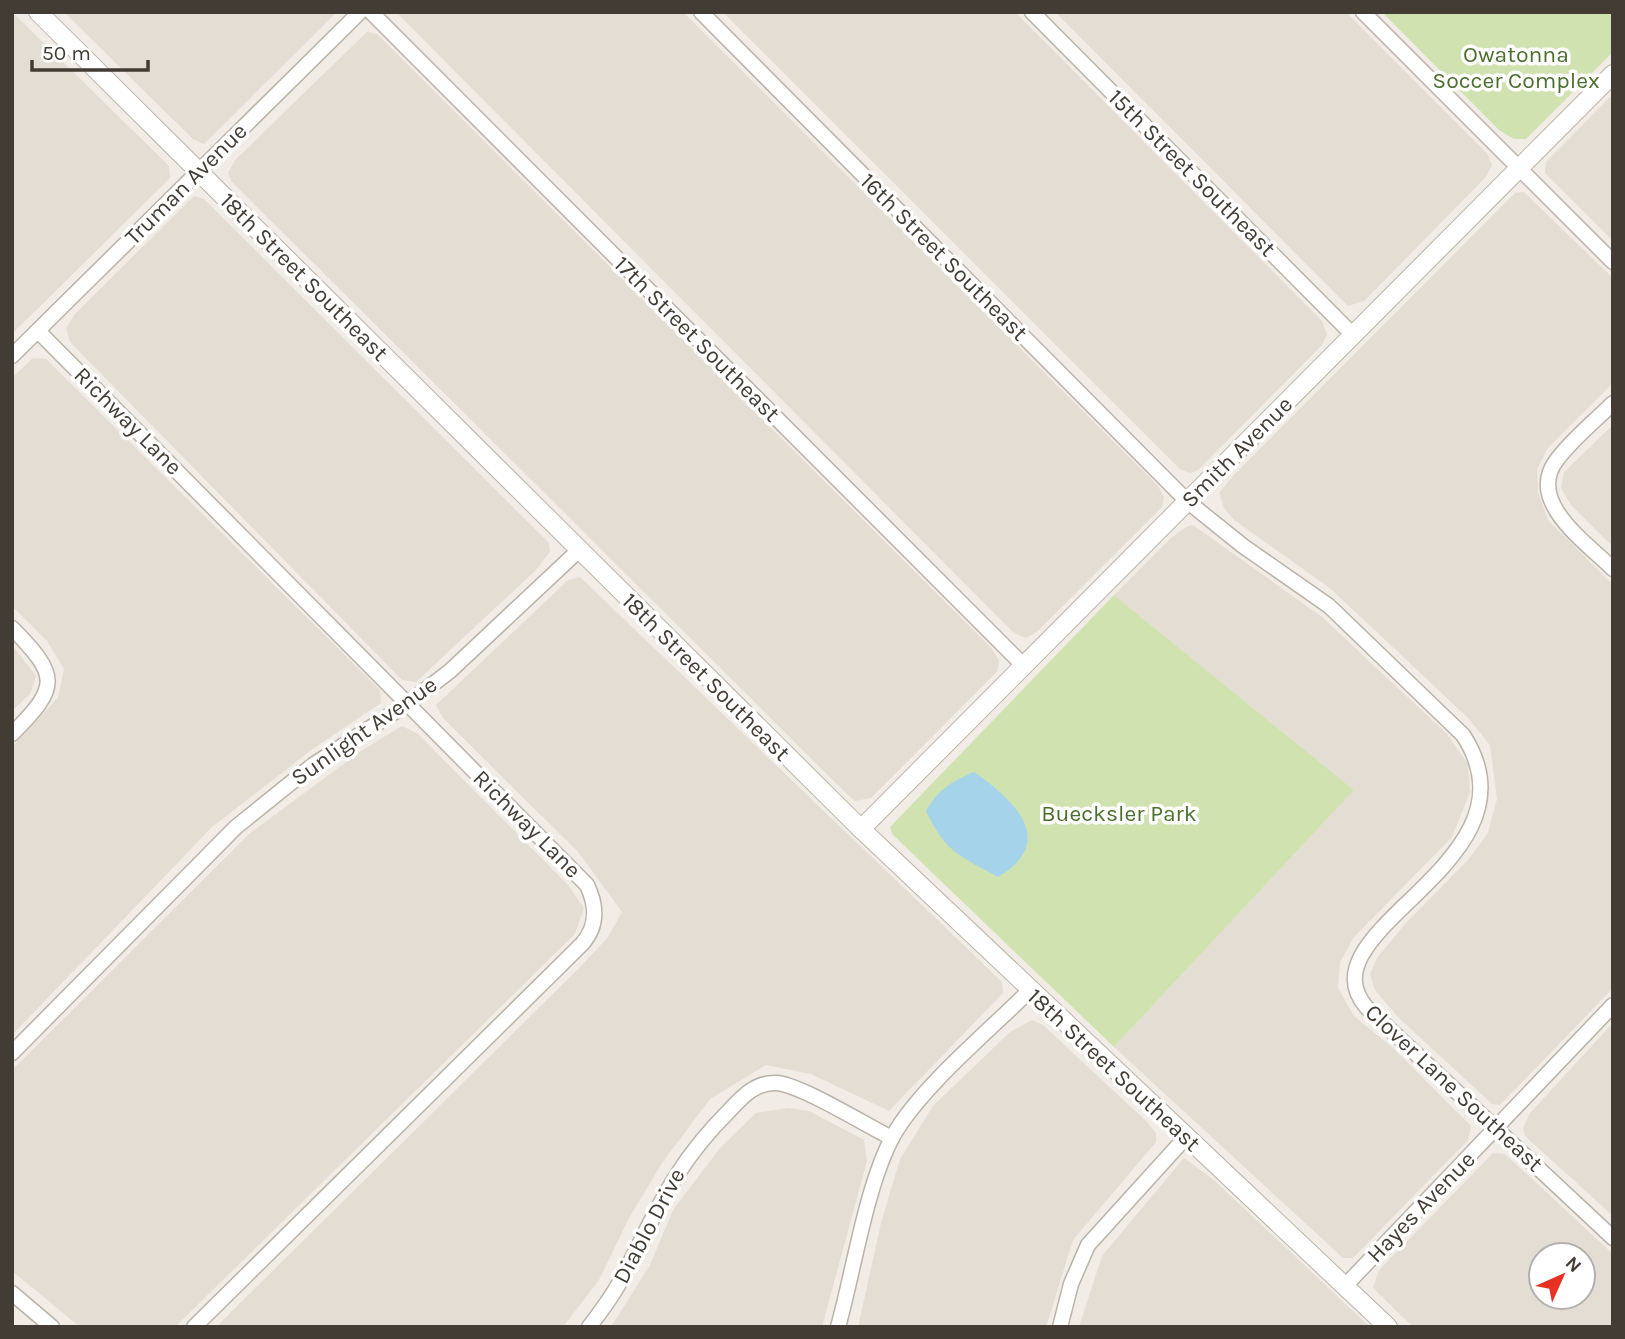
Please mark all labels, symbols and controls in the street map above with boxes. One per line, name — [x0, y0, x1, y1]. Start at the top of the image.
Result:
scale bar — [32, 28, 147, 72]
text: 50 m — [42, 41, 91, 65]
park label: Owatonna Soccer Complex — [1432, 41, 1600, 94]
street label: 15th Street Southeast — [1103, 84, 1281, 262]
street label: Truman Avenue — [119, 117, 253, 251]
street label: 16th Street Southeast — [855, 168, 1034, 347]
street label: 18th Street Southeast — [214, 187, 394, 367]
street label: 17th Street Southeast — [609, 251, 786, 428]
street label: Richway Lane — [68, 361, 188, 481]
street label: Smith Avenue — [1176, 391, 1298, 513]
street label: 18th Street Southeast — [616, 587, 796, 767]
street label: Sunlight Avenue — [286, 671, 442, 791]
street label: Richway Lane — [467, 764, 587, 884]
park label: Buecksler Park — [1041, 800, 1197, 827]
street label: 18th Street Southeast — [1022, 983, 1206, 1157]
street label: Clover Lane Southeast — [1360, 999, 1549, 1178]
street label: Hayes Avenue — [1361, 1146, 1481, 1268]
street label: Diablo Drive — [607, 1164, 691, 1288]
north arrow — [1527, 1241, 1597, 1311]
text: N — [1561, 1252, 1586, 1277]

